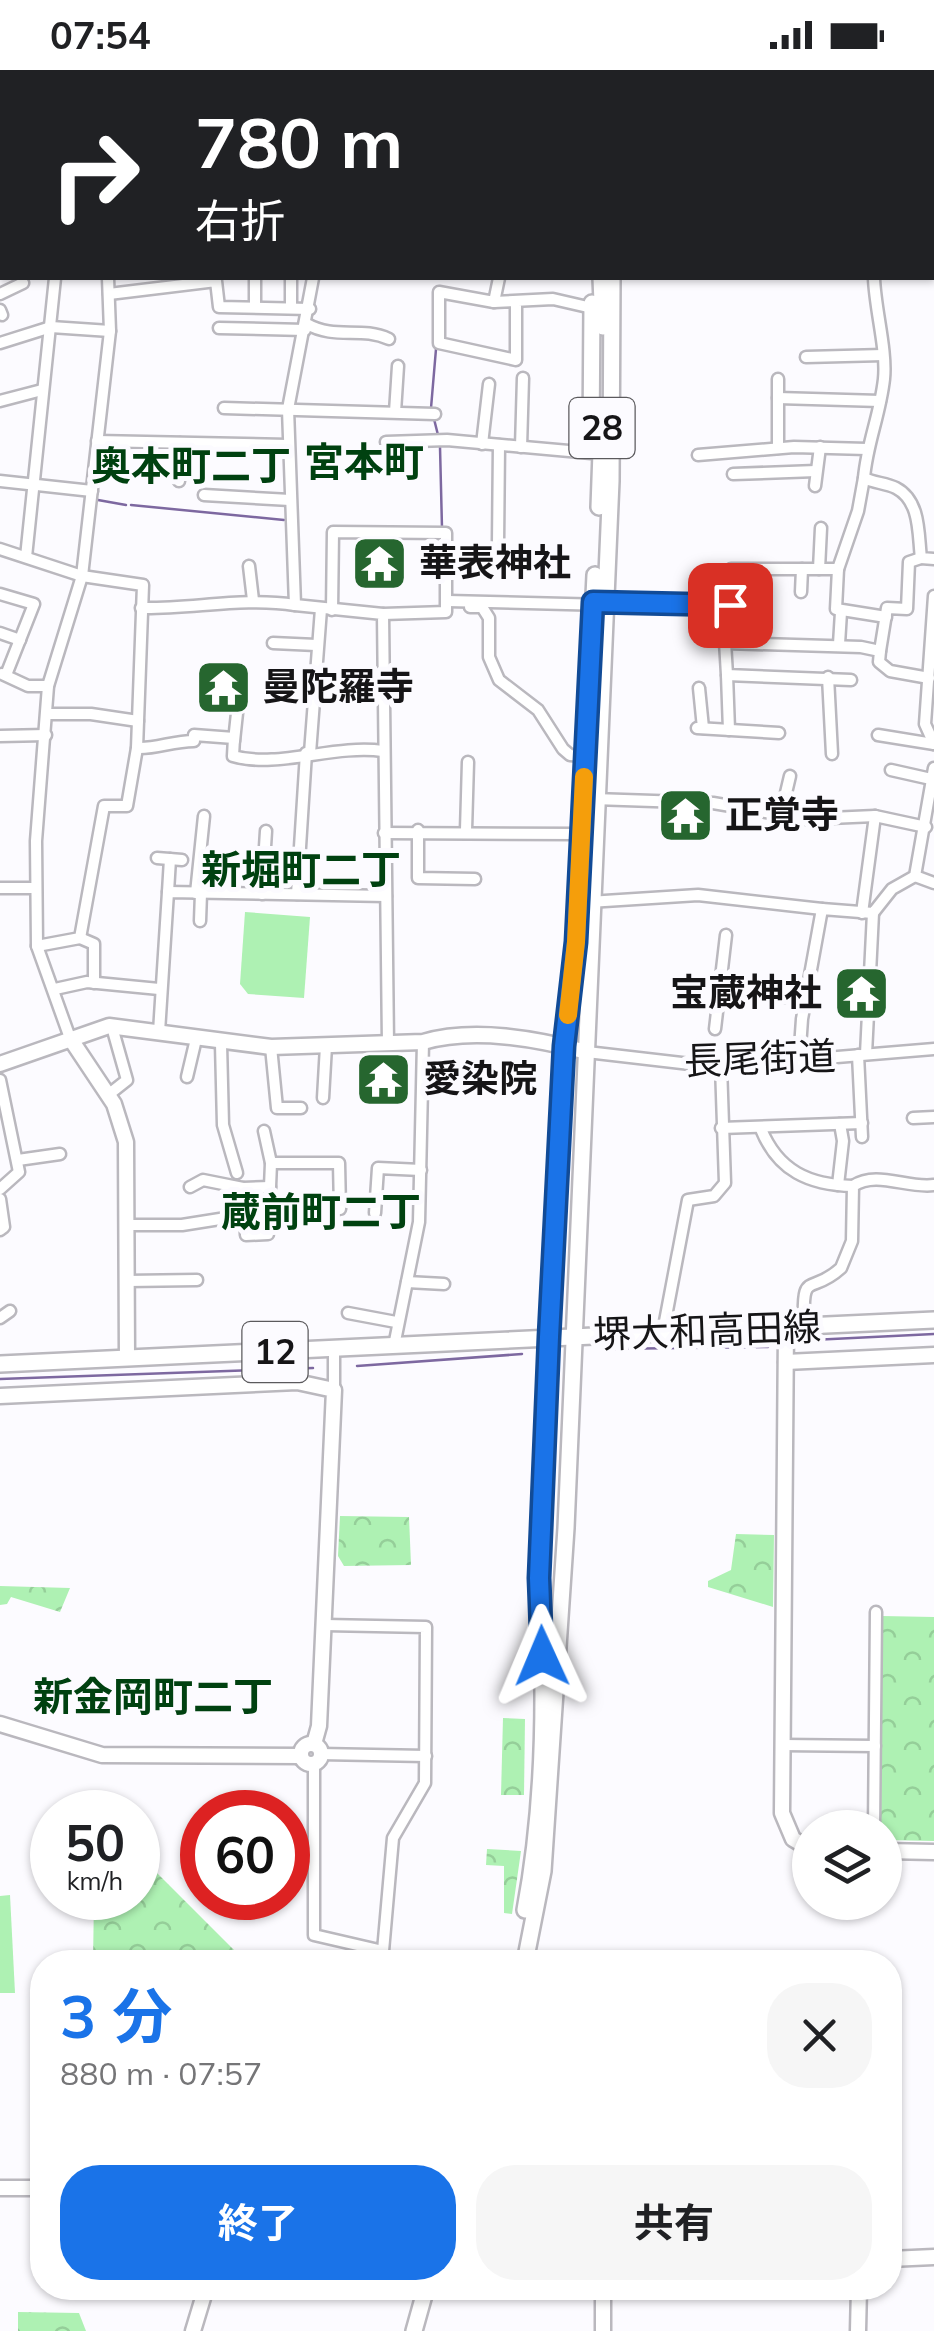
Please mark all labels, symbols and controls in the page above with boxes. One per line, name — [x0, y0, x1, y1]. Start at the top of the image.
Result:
text: 07:54 — [50, 11, 151, 59]
text: 780 m — [195, 98, 403, 186]
icon: right — [30, 110, 160, 240]
text: 右折 — [195, 192, 285, 248]
road number: 28 — [570, 398, 634, 458]
district label: 宮本町 — [304, 436, 424, 486]
district label: 奥本町二丁 — [91, 440, 291, 490]
temple icon: 華表神社 — [350, 533, 410, 593]
place label: 華表神社 — [419, 538, 571, 586]
pin — [688, 563, 773, 648]
icon: arrive — [703, 578, 758, 633]
temple icon: 曼陀羅寺 — [193, 657, 253, 717]
place label: 曼陀羅寺 — [262, 662, 414, 710]
temple icon: 正覚寺 — [656, 785, 716, 845]
place label: 正覚寺 — [725, 790, 839, 838]
district label: 新堀町二丁 — [201, 844, 401, 894]
temple icon: 宝蔵神社 — [831, 963, 891, 1023]
place label: 宝蔵神社 — [670, 968, 822, 1016]
street label: 長尾街道 — [683, 1031, 837, 1085]
temple icon: 愛染院 — [354, 1049, 414, 1109]
place label: 愛染院 — [423, 1054, 537, 1102]
district label: 蔵前町二丁 — [221, 1186, 421, 1236]
street label: 堺大和高田線 — [592, 1302, 822, 1358]
road number: 12 — [242, 1322, 308, 1382]
position arrow — [490, 1604, 594, 1708]
district label: 新金岡町二丁 — [33, 1671, 273, 1721]
speed limit sign: 60 — [180, 1790, 310, 1920]
map controls — [792, 1810, 902, 1920]
button: layers — [792, 1810, 902, 1920]
text: 50 — [65, 1811, 125, 1874]
text: km/h — [67, 1865, 123, 1896]
text: 3 分 — [60, 1978, 172, 2053]
button: close — [767, 1983, 872, 2088]
text: 880 m · 07:57 — [60, 2053, 262, 2093]
button: 終了 — [60, 2165, 456, 2280]
button: 共有 — [476, 2165, 872, 2280]

